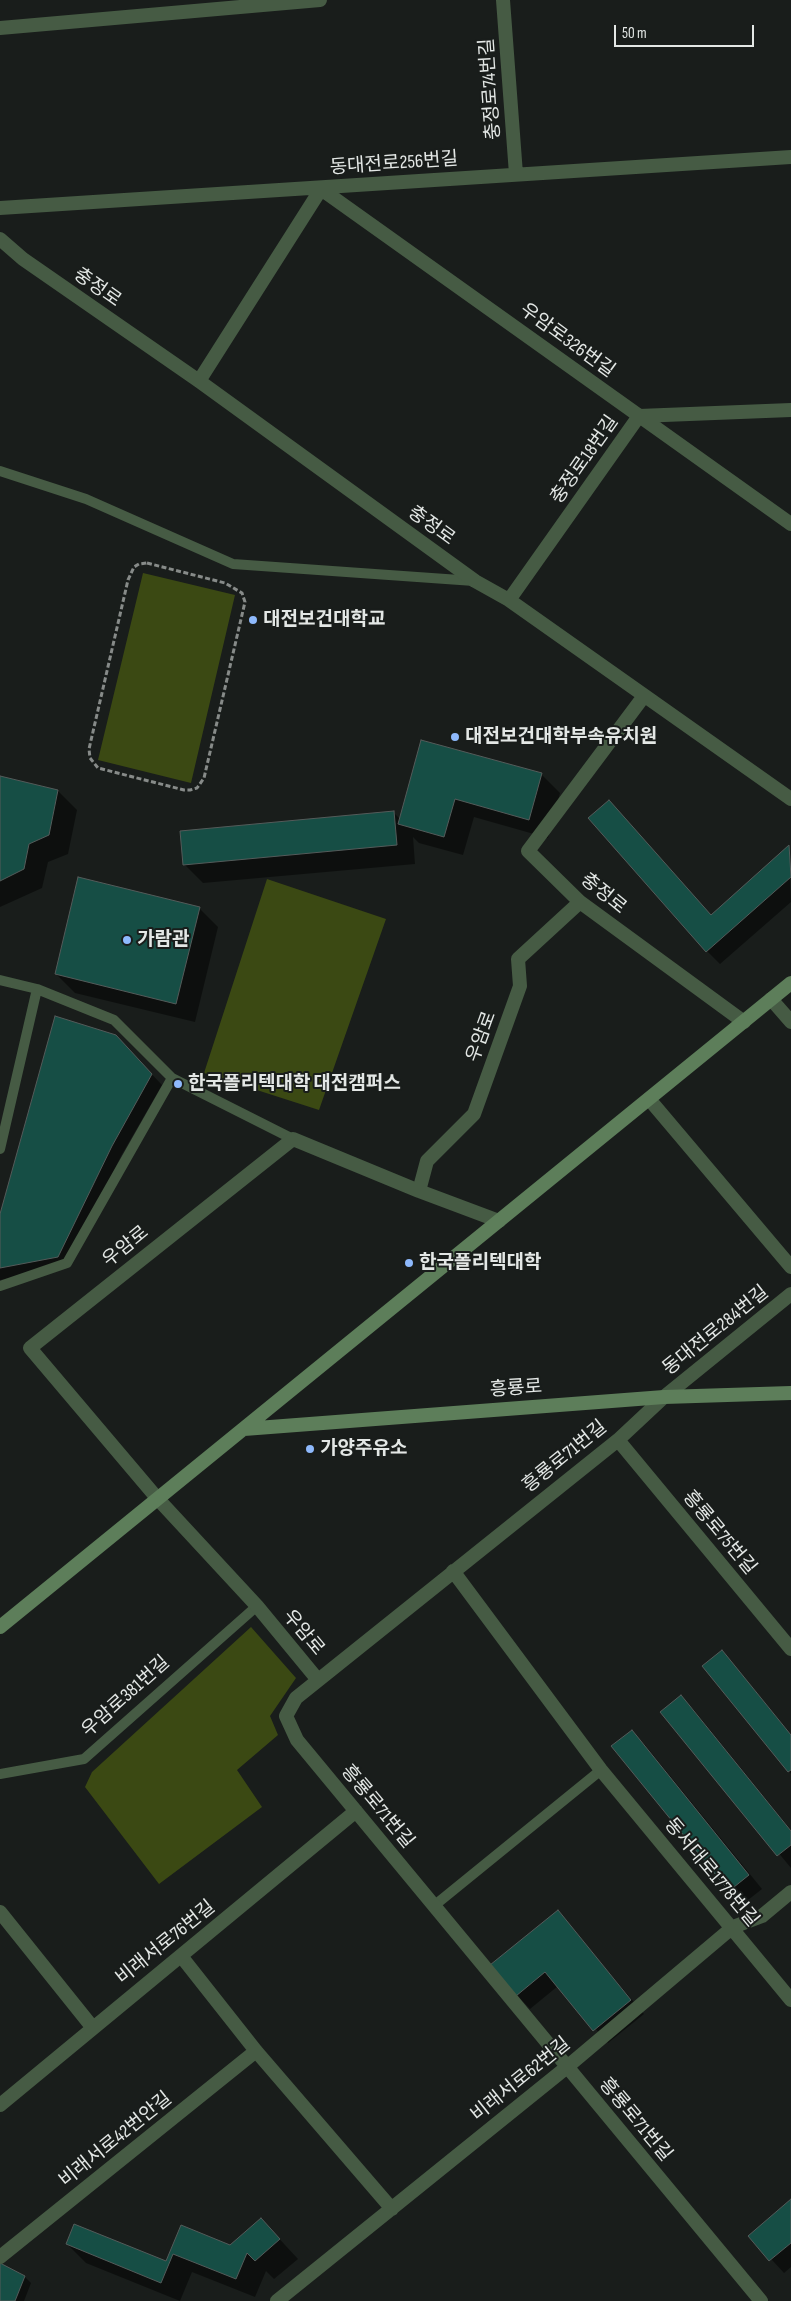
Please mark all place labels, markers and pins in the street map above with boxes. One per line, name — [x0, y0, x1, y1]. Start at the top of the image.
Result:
place label: 대전보건대학교 — [263, 609, 385, 631]
marker: 대전보건대학교 — [247, 614, 259, 626]
place label: 대전보건대학부속유치원 — [465, 726, 657, 748]
marker: 대전보건대학부속유치원 — [449, 731, 461, 743]
place label: 가람관 — [137, 929, 189, 951]
marker: 가람관 — [121, 934, 133, 946]
place label: 한국폴리텍대학 대전캠퍼스 — [188, 1073, 401, 1095]
marker: 한국폴리텍대학 대전캠퍼스 — [172, 1078, 184, 1090]
place label: 한국폴리텍대학 — [419, 1252, 541, 1274]
marker: 한국폴리텍대학 — [403, 1257, 415, 1269]
place label: 가양주유소 — [320, 1438, 407, 1460]
marker: 가양주유소 — [304, 1443, 316, 1455]

